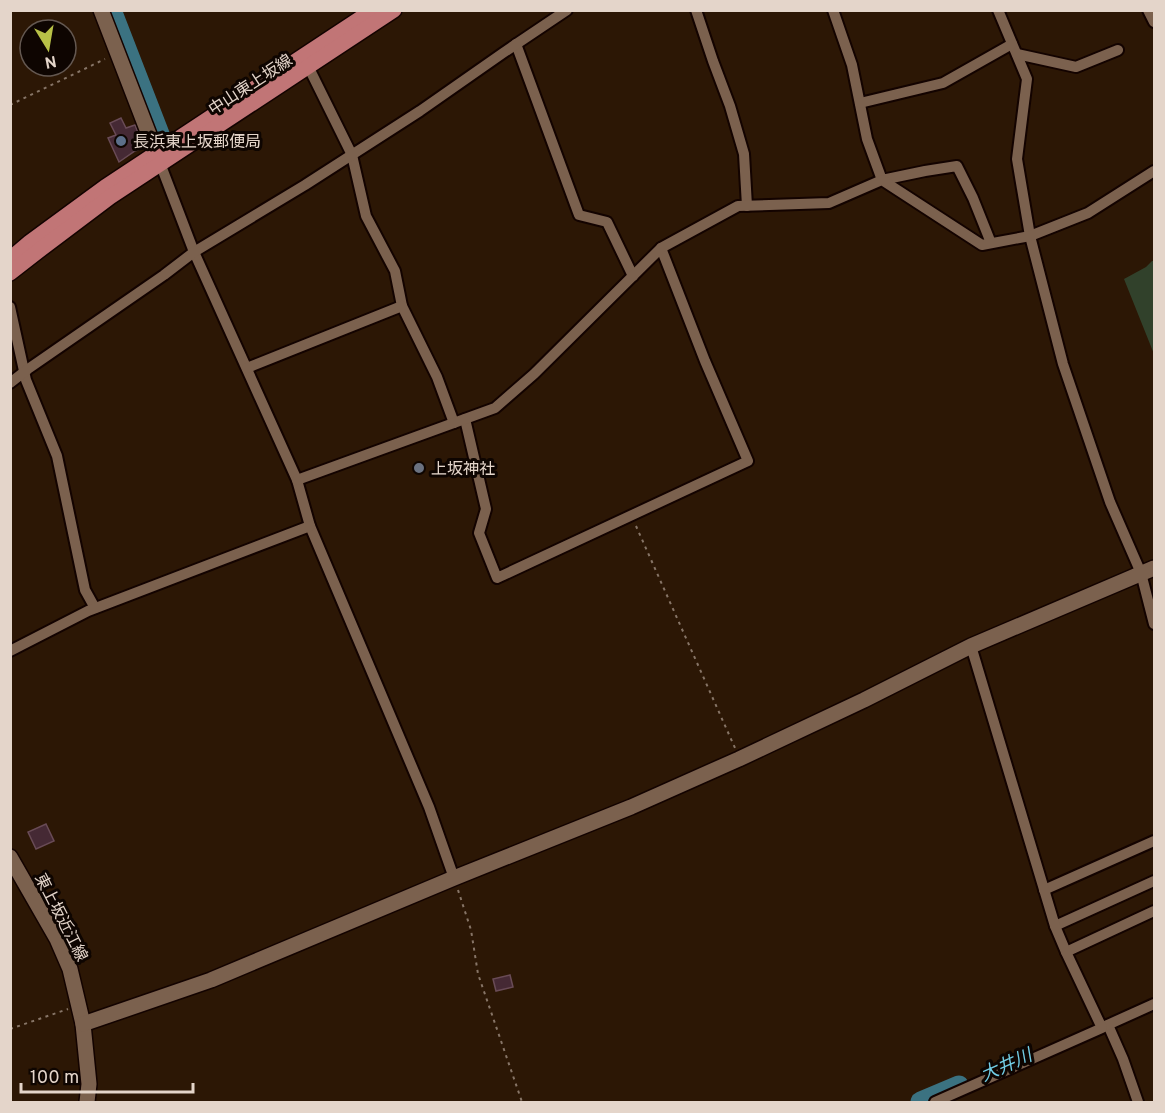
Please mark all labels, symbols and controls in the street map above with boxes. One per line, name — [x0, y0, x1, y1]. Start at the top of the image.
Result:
north arrow — [18, 18, 78, 78]
text: N — [43, 50, 58, 72]
street label: 中山東上坂線 — [205, 51, 297, 120]
place label: 長浜東上坂郵便局 — [133, 133, 261, 153]
marker: 長浜東上坂郵便局 — [114, 134, 128, 148]
place label: 上坂神社 — [431, 460, 495, 480]
marker: 上坂神社 — [412, 461, 426, 475]
street label: 東上坂近江線 — [30, 871, 91, 965]
water label: 大井川 — [977, 1044, 1038, 1088]
scale bar — [21, 1056, 194, 1094]
text: 100 m — [30, 1067, 79, 1090]

